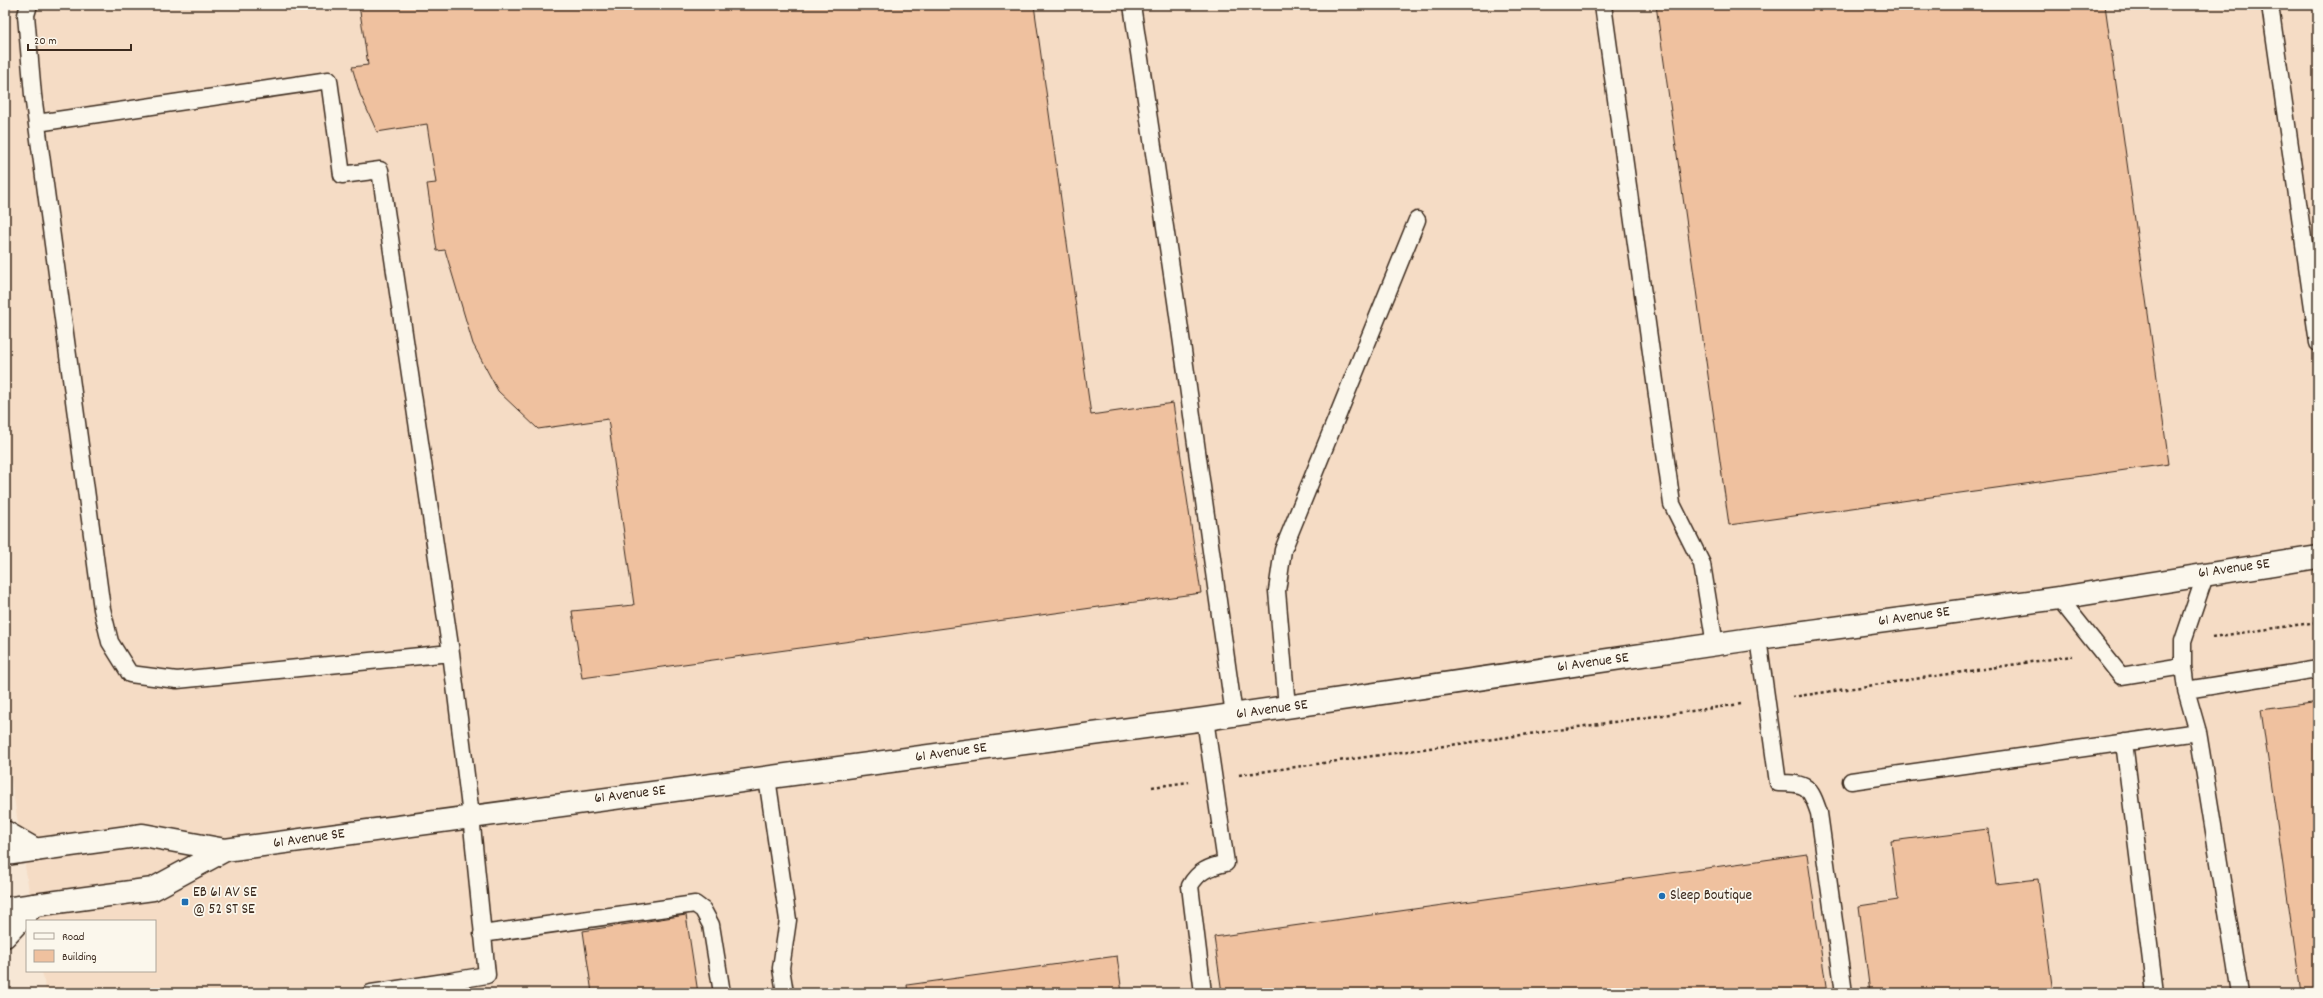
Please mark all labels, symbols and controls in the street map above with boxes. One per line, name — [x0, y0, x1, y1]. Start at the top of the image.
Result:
scale bar — [28, 26, 131, 52]
text: 20 m — [34, 33, 57, 50]
street label: 61 Avenue SE — [2197, 553, 2271, 585]
street label: 61 Avenue SE — [1877, 601, 1951, 633]
street label: 61 Avenue SE — [1556, 647, 1630, 679]
street label: 61 Avenue SE — [1235, 694, 1309, 726]
street label: 61 Avenue SE — [914, 737, 988, 769]
street label: 61 Avenue SE — [593, 780, 667, 810]
street label: 61 Avenue SE — [272, 823, 346, 855]
place label: EB 61 AV SE @ 52 ST SE — [193, 882, 257, 921]
place label: Sleep Boutique — [1670, 885, 1752, 907]
marker: Sleep Boutique — [1657, 891, 1667, 901]
marker: EB 61 AV SE @ 52 ST SE — [180, 897, 190, 907]
legend — [26, 920, 156, 972]
text: Road — [62, 929, 84, 946]
text: Building — [62, 949, 97, 966]

